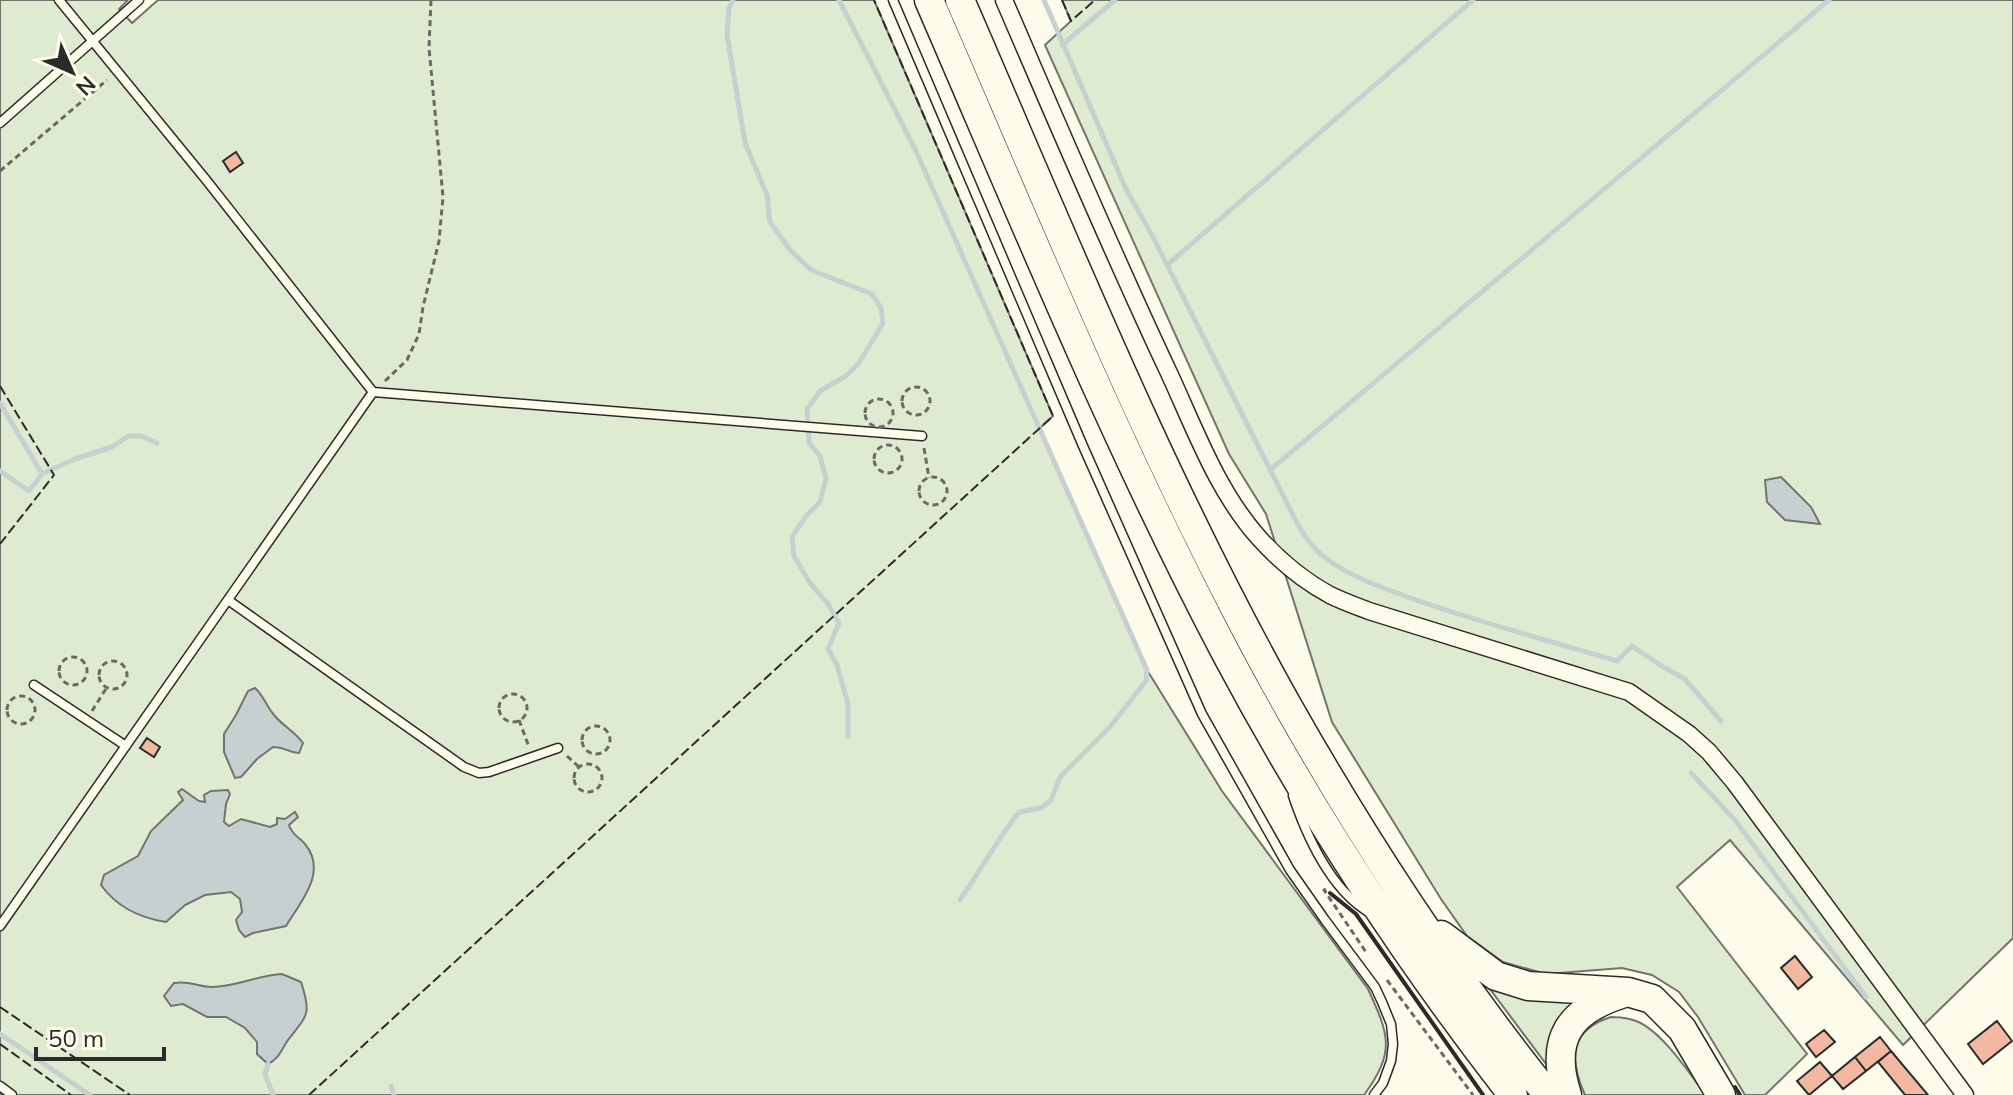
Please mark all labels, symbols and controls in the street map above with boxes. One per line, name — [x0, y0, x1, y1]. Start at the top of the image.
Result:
north arrow — [32, 32, 112, 112]
text: N — [70, 70, 102, 102]
scale bar — [36, 1011, 164, 1061]
text: 50 m — [48, 1023, 104, 1053]

